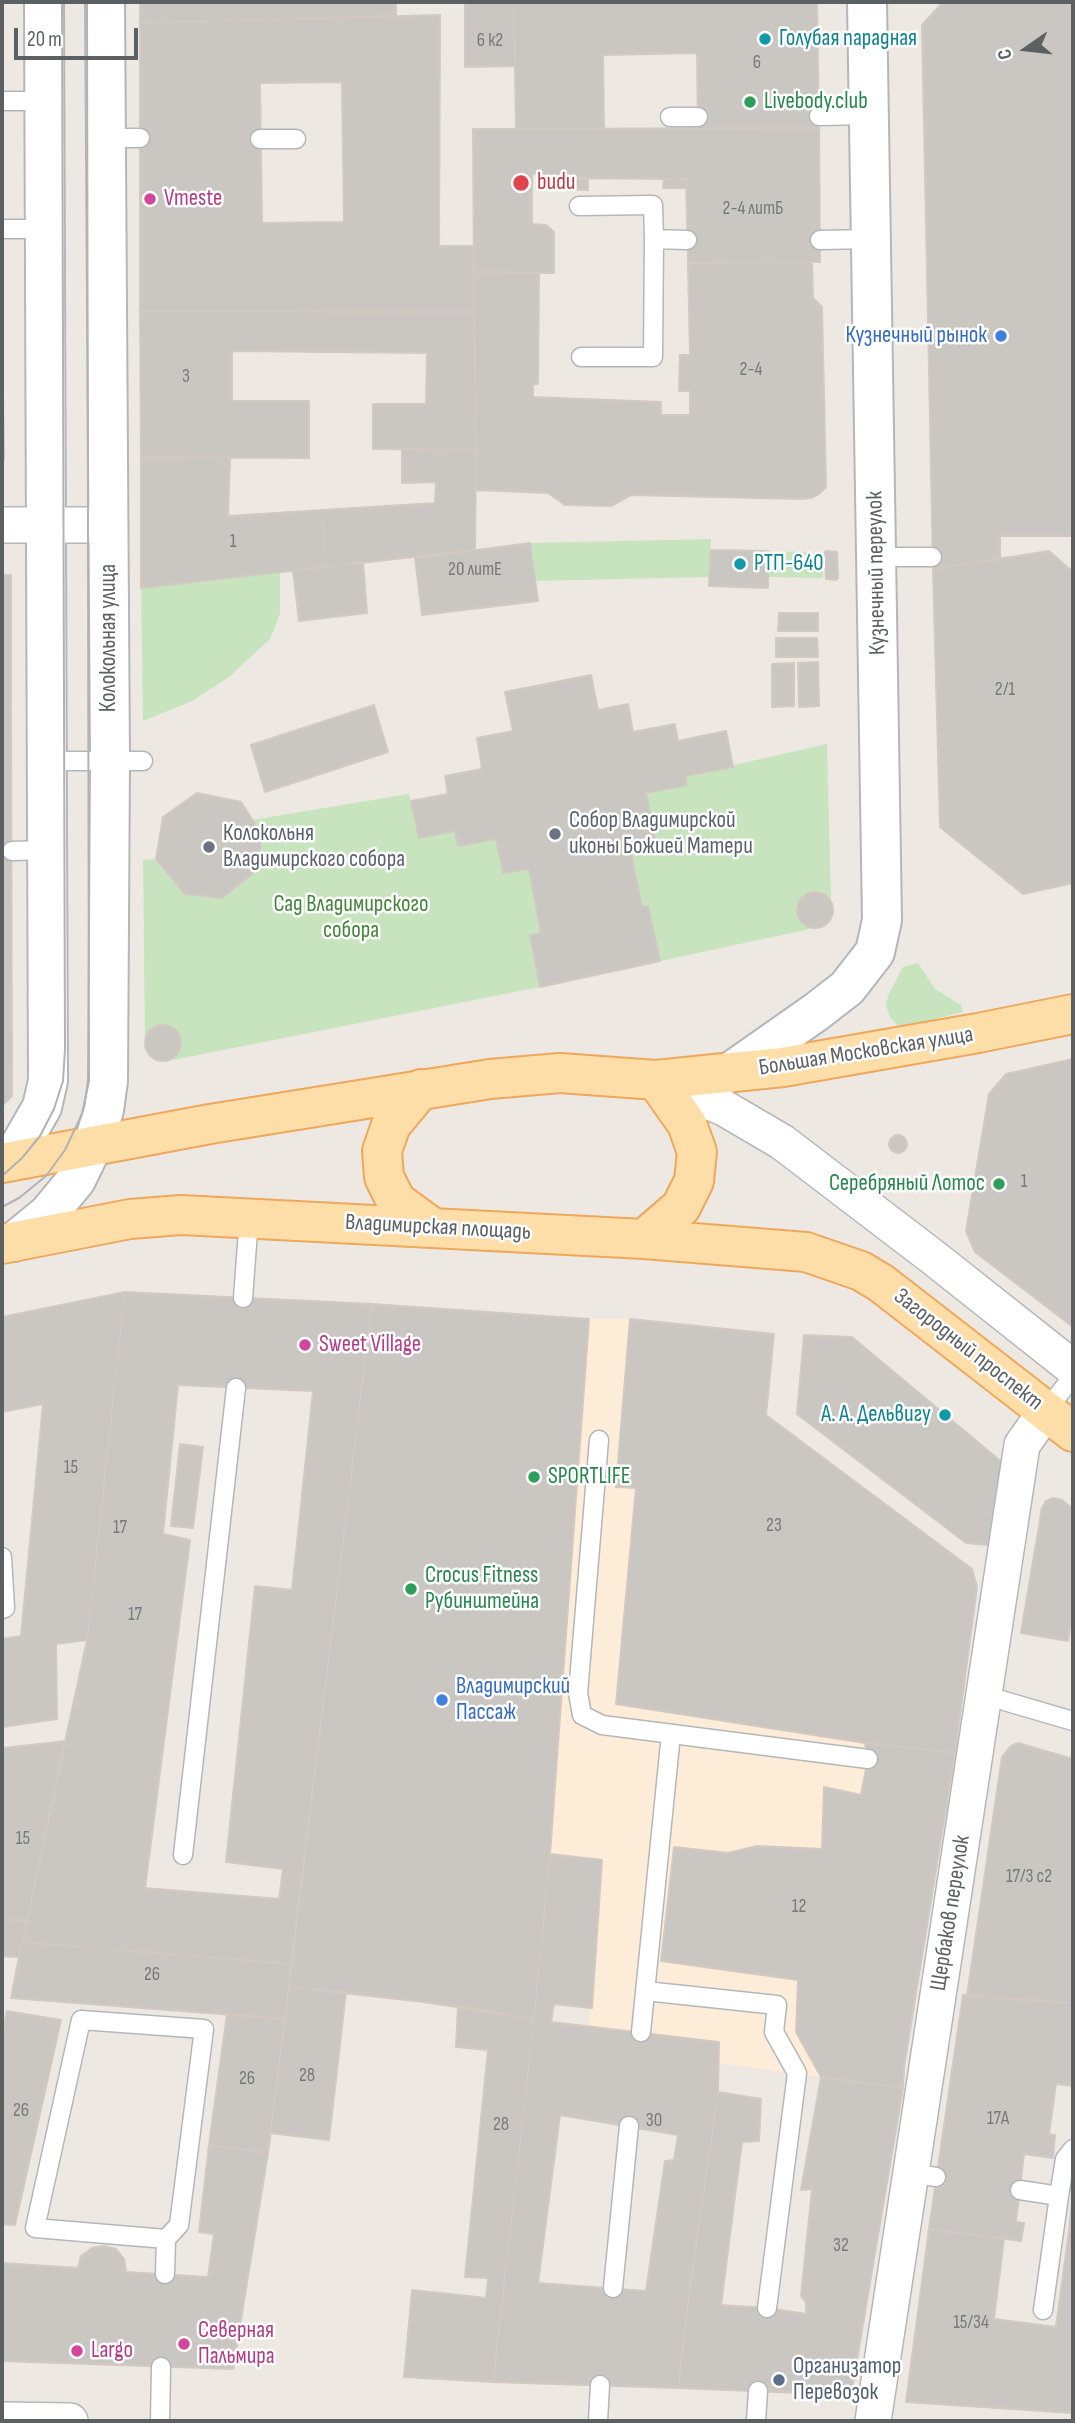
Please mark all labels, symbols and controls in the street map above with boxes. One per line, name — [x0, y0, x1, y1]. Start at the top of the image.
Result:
scale bar — [18, 14, 142, 58]
north arrow — [991, 14, 1061, 84]
place label: Голубая парадная — [779, 25, 917, 53]
text: 20 m — [27, 27, 62, 52]
house number: 6 к2 — [477, 30, 503, 52]
marker: Голубая парадная — [757, 31, 773, 47]
text: С — [993, 47, 1017, 62]
house number: 6 — [753, 52, 761, 74]
place label: Livebody.club — [764, 88, 868, 116]
marker: Livebody.club — [742, 94, 758, 110]
place label: budu — [537, 169, 575, 197]
marker: budu — [511, 173, 531, 193]
place label: Vmeste — [164, 185, 222, 213]
marker: Vmeste — [142, 191, 158, 207]
house number: 2-4 литБ — [723, 198, 783, 220]
place label: Кузнечный рынок — [845, 322, 987, 350]
marker: Кузнечный рынок — [993, 328, 1009, 344]
house number: 2-4 — [740, 359, 762, 381]
house number: 3 — [182, 366, 190, 388]
street label: Кузнечный переулок — [862, 491, 892, 655]
house number: 1 — [230, 531, 236, 553]
place label: РТП-640 — [754, 550, 824, 578]
marker: РТП-640 — [732, 556, 748, 572]
house number: 20 литЕ — [448, 559, 502, 581]
street label: Колокольная улица — [95, 564, 123, 712]
house number: 2/1 — [995, 679, 1015, 701]
place label: Собор Владимирской иконы Божией Матери — [569, 807, 753, 861]
place label: Колокольня Владимирского собора — [223, 820, 405, 874]
marker: Собор Владимирской иконы Божией Матери — [547, 826, 563, 842]
marker: Колокольня Владимирского собора — [201, 839, 217, 855]
park label: Сад Владимирского собора — [273, 891, 429, 945]
street label: Большая Московская улица — [757, 1021, 975, 1083]
place label: Серебряный Лотос — [829, 1170, 985, 1198]
house number: 1 — [1021, 1171, 1027, 1193]
marker: Серебряный Лотос — [991, 1176, 1007, 1192]
street label: Владимирская площадь — [344, 1209, 532, 1247]
street label: Загородный проспект — [888, 1283, 1048, 1417]
place label: Sweet Village — [319, 1331, 421, 1359]
marker: Sweet Village — [297, 1337, 313, 1353]
place label: А. А. Дельвигу — [821, 1401, 931, 1429]
marker: А. А. Дельвигу — [937, 1407, 953, 1423]
house number: 15 — [64, 1457, 78, 1479]
place label: SPORTLIFE — [548, 1463, 630, 1491]
marker: SPORTLIFE — [526, 1469, 542, 1485]
house number: 23 — [766, 1515, 782, 1537]
house number: 17 — [113, 1517, 127, 1539]
place label: Crocus Fitness Рубинштейна — [425, 1562, 539, 1616]
marker: Crocus Fitness Рубинштейна — [403, 1581, 419, 1597]
house number: 17 — [128, 1604, 142, 1626]
place label: Владимирский Пассаж — [456, 1673, 570, 1727]
marker: Владимирский Пассаж — [434, 1692, 450, 1708]
house number: 15 — [16, 1828, 30, 1850]
street label: Щербаков переулок — [925, 1833, 977, 1993]
house number: 17/3 с2 — [1006, 1866, 1052, 1888]
house number: 12 — [792, 1896, 806, 1918]
house number: 26 — [144, 1964, 160, 1986]
house number: 28 — [299, 2065, 315, 2087]
house number: 26 — [239, 2068, 255, 2090]
house number: 26 — [13, 2100, 29, 2122]
house number: 17А — [987, 2108, 1009, 2130]
house number: 30 — [646, 2110, 662, 2132]
house number: 28 — [493, 2114, 509, 2136]
house number: 32 — [833, 2235, 849, 2257]
house number: 15/34 — [953, 2312, 989, 2334]
place label: Северная Пальмира — [198, 2317, 275, 2371]
marker: Северная Пальмира — [176, 2336, 192, 2352]
place label: Largo — [91, 2337, 133, 2365]
marker: Largo — [69, 2343, 85, 2359]
place label: Организатор Перевозок — [793, 2353, 901, 2407]
marker: Организатор Перевозок — [771, 2372, 787, 2388]

